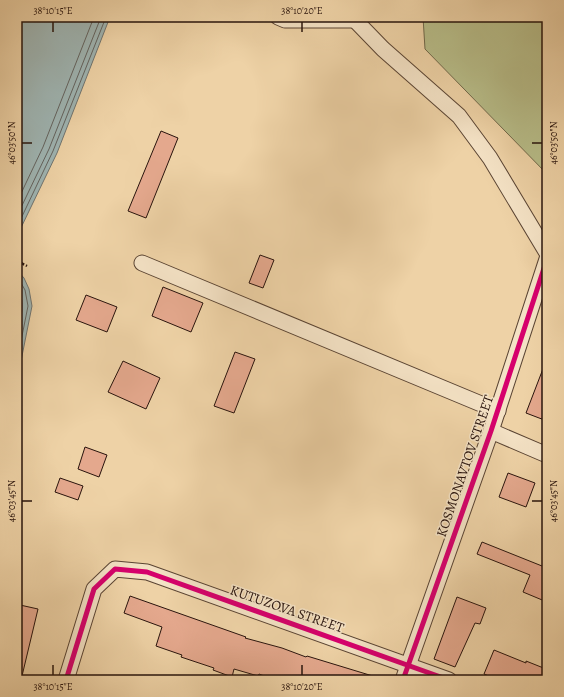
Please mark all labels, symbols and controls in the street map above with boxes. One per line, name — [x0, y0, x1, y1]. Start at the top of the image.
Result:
text: 38°10'15"E — [33, 4, 73, 17]
text: 38°10'20"E — [281, 4, 323, 17]
text: 46°03'50"N — [5, 121, 18, 165]
text: 46°03'50"N — [547, 121, 560, 165]
street label: KOSMONAVTOV STREET — [432, 392, 498, 540]
text: 46°03'45"N — [5, 480, 18, 522]
text: 46°03'45"N — [547, 480, 560, 522]
street label: KUTUZOVA STREET — [227, 581, 347, 638]
text: 38°10'15"E — [33, 680, 73, 693]
text: 38°10'20"E — [281, 680, 323, 693]

